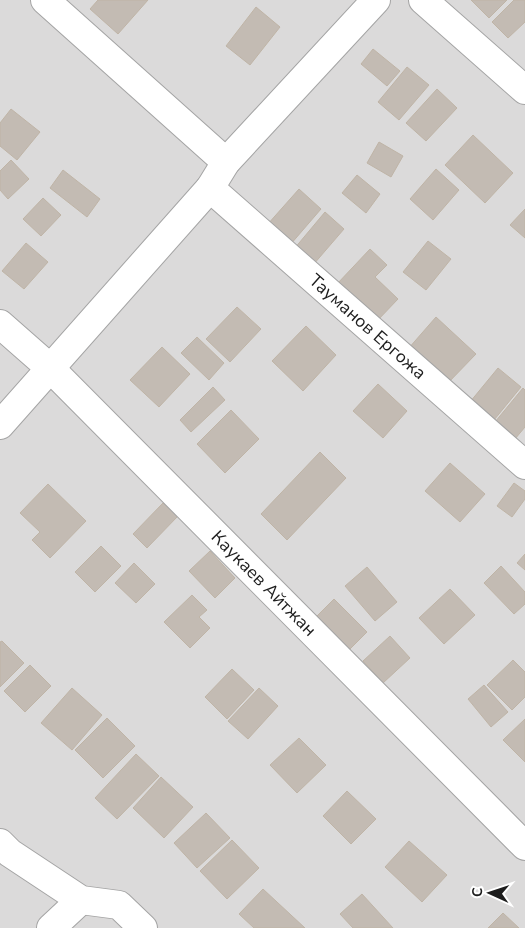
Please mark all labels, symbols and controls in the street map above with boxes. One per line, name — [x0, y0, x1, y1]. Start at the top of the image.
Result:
street label: Тауманов Ергожа — [304, 269, 431, 385]
street label: Каукаев Айтжан — [206, 525, 322, 641]
north arrow — [465, 868, 515, 918]
text: С — [468, 887, 487, 898]

